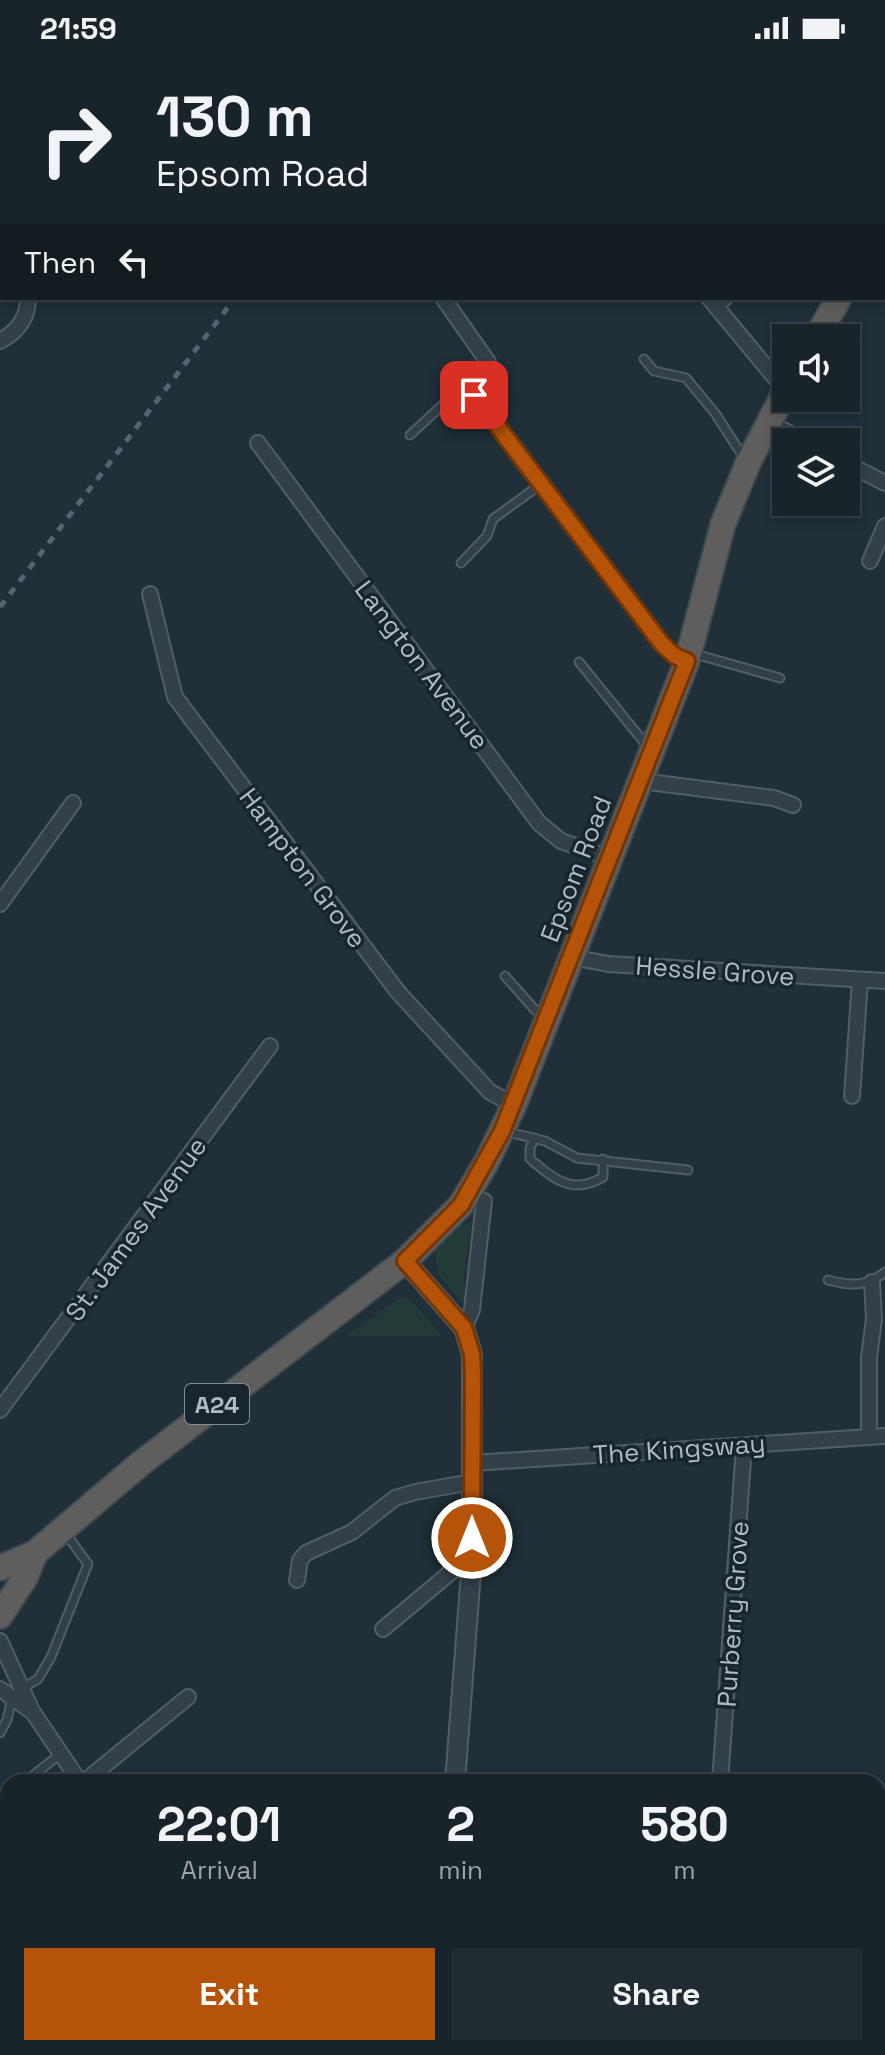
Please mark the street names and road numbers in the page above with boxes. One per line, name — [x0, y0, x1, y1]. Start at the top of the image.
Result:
street label: Langton Avenue — [347, 574, 497, 756]
street label: Hampton Grove — [232, 781, 374, 955]
street label: Epsom Road — [533, 791, 619, 947]
street label: Hessle Grove — [634, 948, 796, 994]
street label: St. James Avenue — [58, 1130, 214, 1328]
road number: A24 — [185, 1384, 249, 1424]
street label: The Kingsway — [592, 1426, 766, 1472]
street label: Purberry Grove — [710, 1520, 756, 1708]

